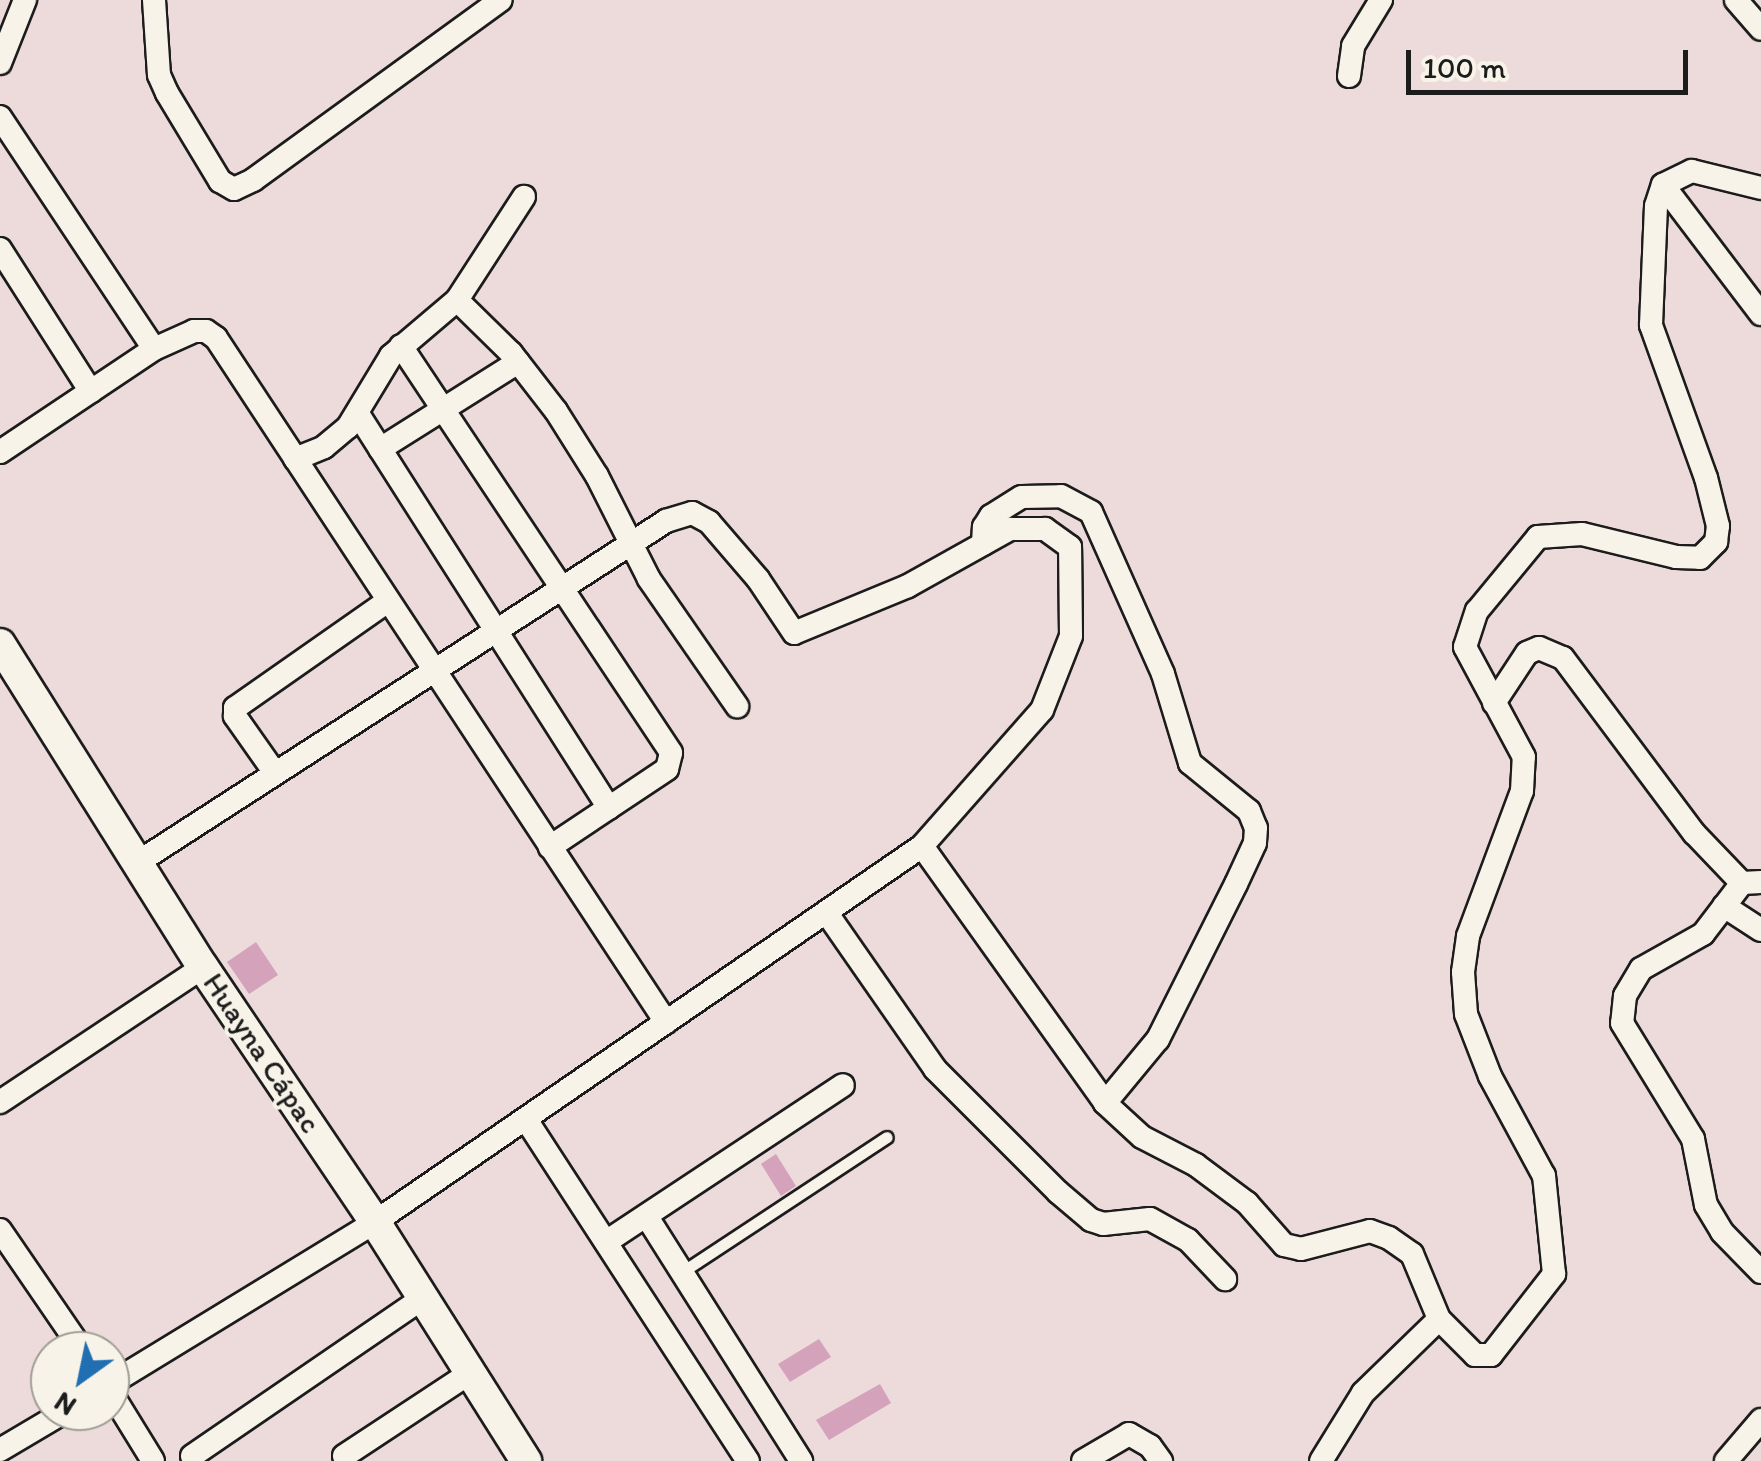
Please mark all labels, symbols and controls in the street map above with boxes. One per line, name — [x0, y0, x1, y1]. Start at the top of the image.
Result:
scale bar — [1411, 30, 1694, 92]
text: 100 m — [1423, 49, 1506, 86]
street label: Huayna Cápac — [195, 966, 329, 1140]
north arrow — [30, 1331, 130, 1431]
text: N — [48, 1385, 82, 1424]

